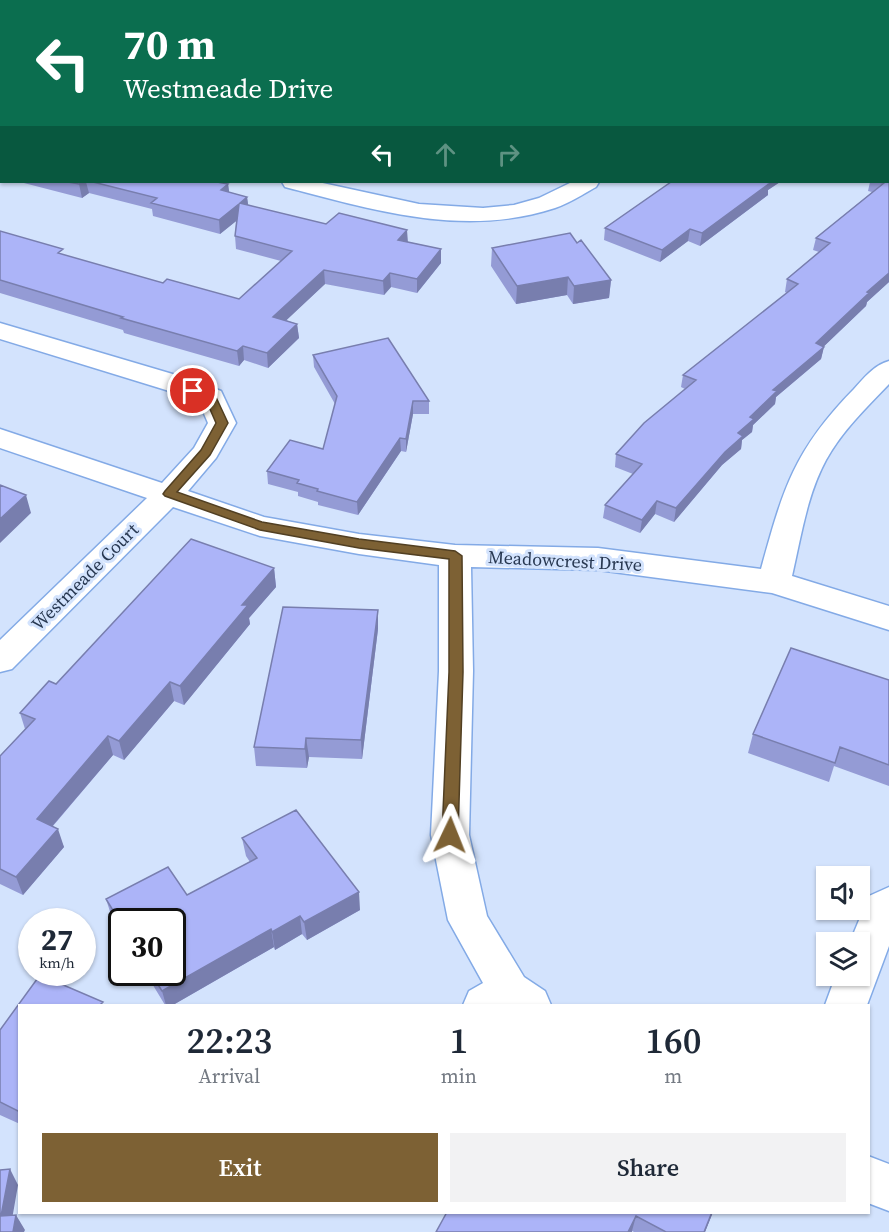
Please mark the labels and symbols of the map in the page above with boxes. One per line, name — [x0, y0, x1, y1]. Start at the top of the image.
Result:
pin — [167, 365, 218, 416]
street label: Westmeade Court — [26, 517, 144, 636]
street label: Meadowcrest Drive — [487, 544, 643, 577]
position arrow — [418, 803, 482, 867]
speed limit sign: 30 — [108, 908, 186, 986]

